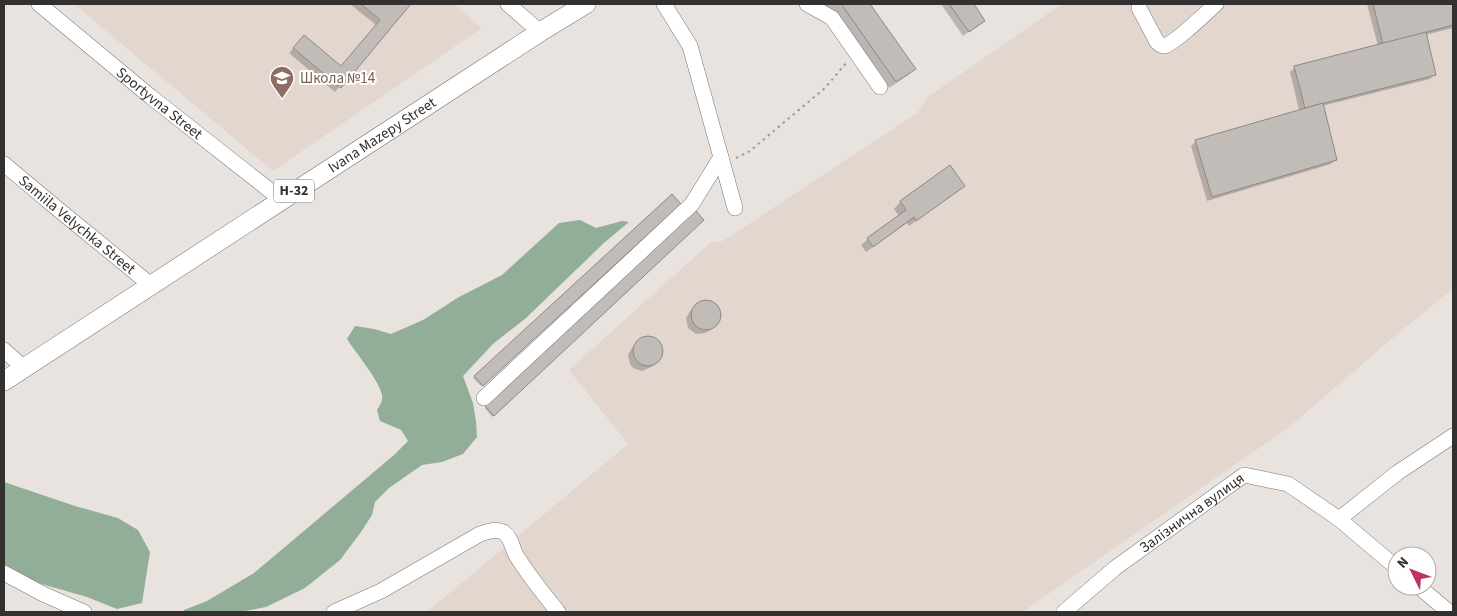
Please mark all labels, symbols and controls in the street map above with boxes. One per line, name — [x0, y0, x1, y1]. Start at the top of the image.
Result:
street label: Sportyvna Street — [112, 62, 207, 144]
school or university icon: Школа №14 — [269, 65, 295, 99]
place label: Школа №14 — [300, 68, 376, 89]
street label: Ivana Mazepy Street — [324, 92, 440, 178]
street label: Samiila Velychka Street — [14, 170, 140, 279]
road number: Н-32 — [274, 180, 314, 202]
street label: Залізнична вулиця — [1135, 468, 1249, 558]
north arrow — [1387, 546, 1437, 596]
text: N — [1393, 553, 1414, 573]

